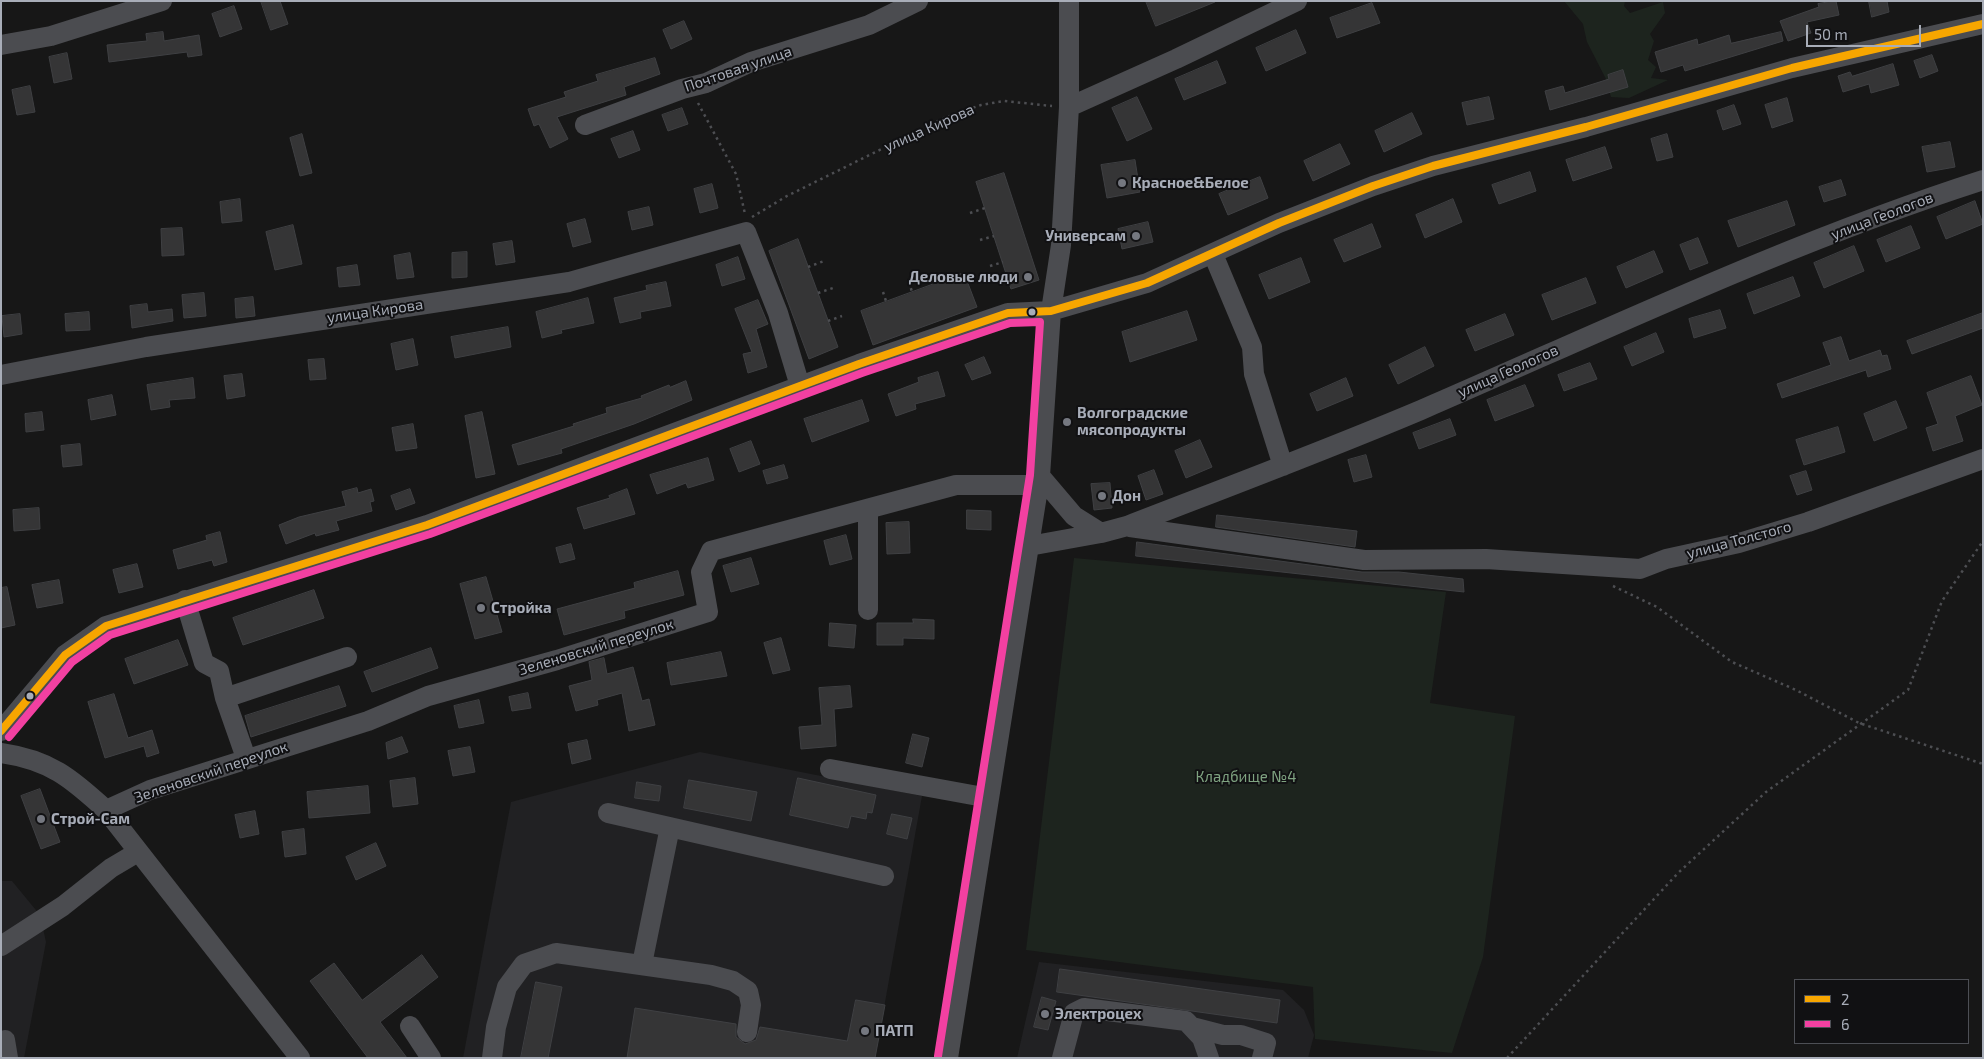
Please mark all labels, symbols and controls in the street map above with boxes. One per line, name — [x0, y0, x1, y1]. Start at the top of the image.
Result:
scale bar — [1809, 15, 1924, 47]
text: 50 m — [1814, 25, 1848, 43]
street label: Почтовая улица — [682, 42, 794, 96]
street label: улица Кирова — [881, 100, 977, 156]
place label: Красное&Белое — [1132, 174, 1249, 192]
marker: Красное&Белое — [1116, 177, 1128, 189]
street label: улица Геологов — [1828, 188, 1936, 244]
place label: Универсам — [1045, 227, 1126, 245]
marker: Универсам — [1130, 230, 1142, 242]
place label: Деловые люди — [909, 268, 1018, 286]
marker: Деловые люди — [1022, 271, 1034, 283]
street label: улица Кирова — [326, 295, 424, 327]
unlabelled marker — [1027, 307, 1037, 317]
street label: улица Геологов — [1455, 341, 1561, 401]
place label: Волгоградские мясопродукты — [1077, 404, 1188, 439]
marker: Волгоградские мясопродукты — [1061, 416, 1073, 428]
place label: Дон — [1112, 487, 1141, 505]
marker: Дон — [1096, 490, 1108, 502]
street label: улица Толстого — [1685, 517, 1793, 563]
place label: Стройка — [491, 599, 552, 617]
marker: Стройка — [475, 602, 487, 614]
street label: Зеленовский переулок — [516, 615, 676, 679]
unlabelled marker — [25, 691, 35, 701]
street label: Зеленовский переулок — [132, 737, 290, 807]
park label: Кладбище №4 — [1196, 768, 1296, 786]
place label: Строй-Сам — [51, 810, 130, 828]
marker: Строй-Сам — [35, 813, 47, 825]
legend — [1794, 979, 1969, 1044]
text: 2 — [1841, 990, 1849, 1008]
place label: Электроцех — [1055, 1005, 1141, 1023]
marker: Электроцех — [1039, 1008, 1051, 1020]
text: 6 — [1841, 1015, 1850, 1033]
place label: ПАТП — [875, 1022, 914, 1040]
marker: ПАТП — [859, 1025, 871, 1037]

